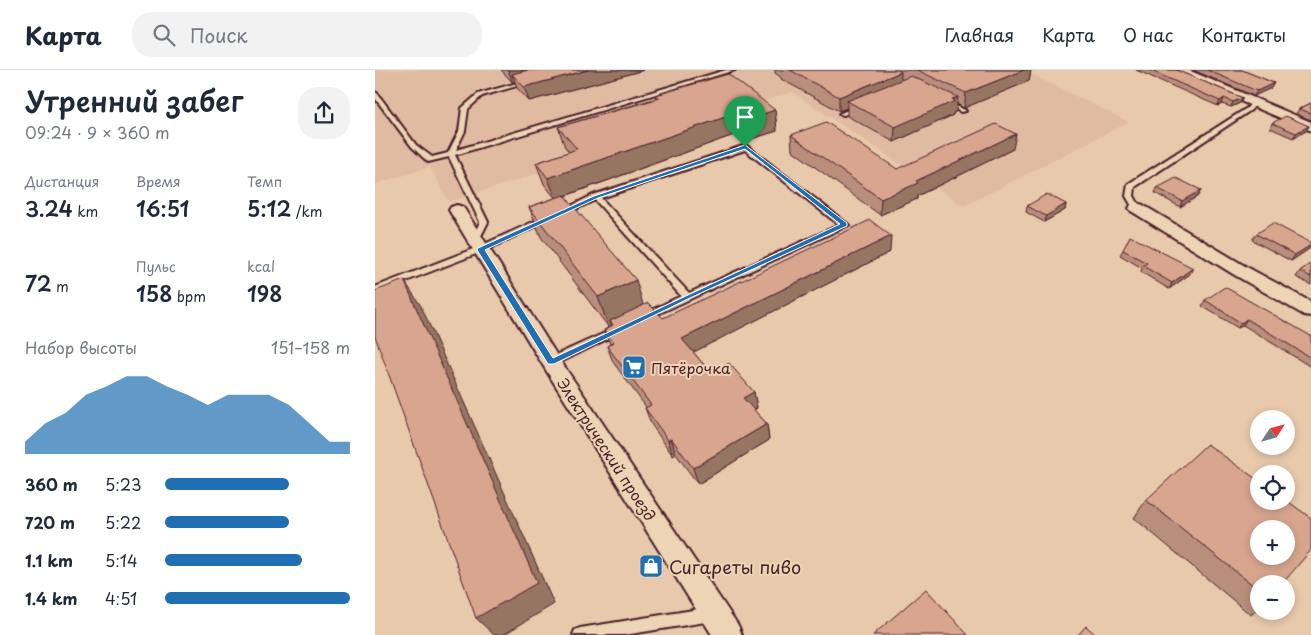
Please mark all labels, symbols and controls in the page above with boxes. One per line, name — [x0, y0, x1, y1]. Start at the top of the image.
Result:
search box — [132, 12, 482, 57]
text: Карта — [25, 17, 102, 53]
icon: search — [150, 21, 178, 49]
text: Поиск — [190, 21, 248, 49]
text: Главная — [945, 21, 1014, 48]
text: Карта — [1042, 21, 1095, 48]
text: О нас — [1123, 21, 1173, 48]
text: Контакты — [1201, 21, 1286, 48]
text: Утренний забег — [25, 79, 243, 122]
button: share — [298, 87, 350, 139]
pin — [724, 96, 766, 147]
icon: arrive — [731, 103, 759, 131]
text: 09:24 · 9 × 360 m — [25, 120, 170, 144]
text: Дистанция — [25, 171, 99, 192]
text: Время — [136, 171, 181, 192]
text: Темп — [247, 171, 282, 192]
text: 3.24 — [25, 192, 73, 224]
text: 16:51 — [136, 192, 189, 224]
text: 5:12 — [247, 192, 291, 224]
text: km — [73, 201, 98, 222]
text: /km — [291, 201, 323, 222]
text: Пульс — [136, 256, 176, 277]
text: kcal — [247, 256, 275, 277]
text: 72 — [25, 267, 52, 299]
text: m — [52, 276, 69, 297]
text: 158 — [136, 277, 172, 309]
text: 198 — [247, 277, 282, 309]
text: bpm — [172, 286, 206, 307]
text: Набор высоты — [25, 335, 137, 359]
text: 151–158 m — [271, 335, 350, 359]
supermarket icon: Пятёрочка — [621, 354, 647, 380]
place label: Пятёрочка — [651, 356, 731, 379]
street label: Электрический проезд — [552, 373, 662, 525]
north arrow — [1250, 410, 1295, 455]
map controls — [1250, 410, 1295, 620]
button: locate — [1250, 465, 1295, 510]
text: 360 m — [25, 472, 78, 496]
text: 5:23 — [105, 472, 142, 496]
text: 720 m — [25, 510, 75, 534]
text: 5:22 — [105, 510, 141, 534]
button: + — [1250, 520, 1295, 565]
text: 1.1 km — [25, 548, 73, 572]
text: 5:14 — [105, 548, 138, 572]
shop icon: Сигареты пиво — [638, 553, 664, 579]
place label: Сигареты пиво — [669, 553, 801, 580]
button: − — [1250, 575, 1295, 620]
text: 1.4 km — [25, 586, 77, 610]
text: 4:51 — [105, 586, 137, 610]

